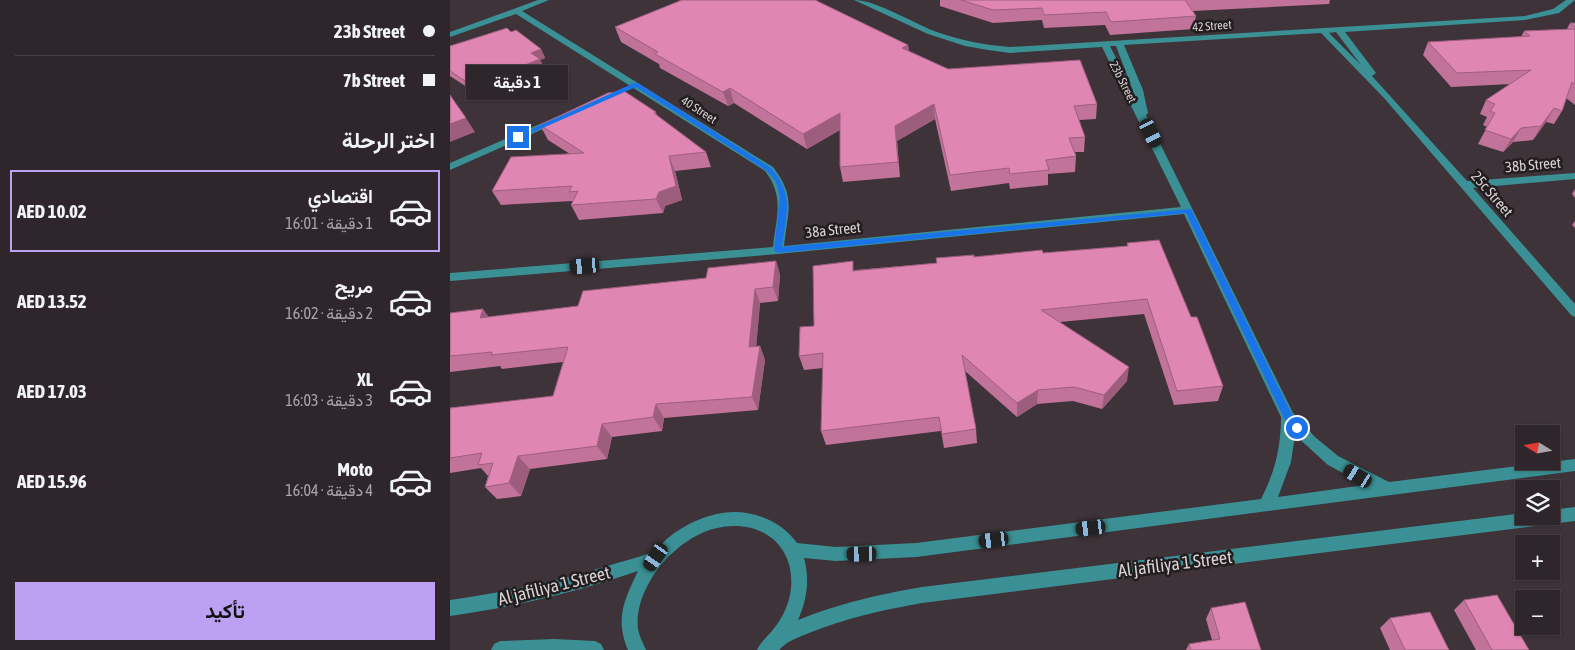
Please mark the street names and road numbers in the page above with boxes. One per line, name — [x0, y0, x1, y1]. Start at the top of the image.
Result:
street label: 42 Street — [1192, 18, 1233, 34]
street label: 23b Street — [1107, 59, 1140, 106]
street label: 40 Street — [679, 93, 720, 127]
street label: 38b Street — [1504, 154, 1562, 175]
street label: 25c Street — [1468, 167, 1517, 220]
street label: 38a Street — [804, 218, 862, 241]
street label: Al jafiliya 1 Street — [1117, 546, 1233, 581]
street label: Al jafiliya 1 Street — [496, 561, 612, 610]

